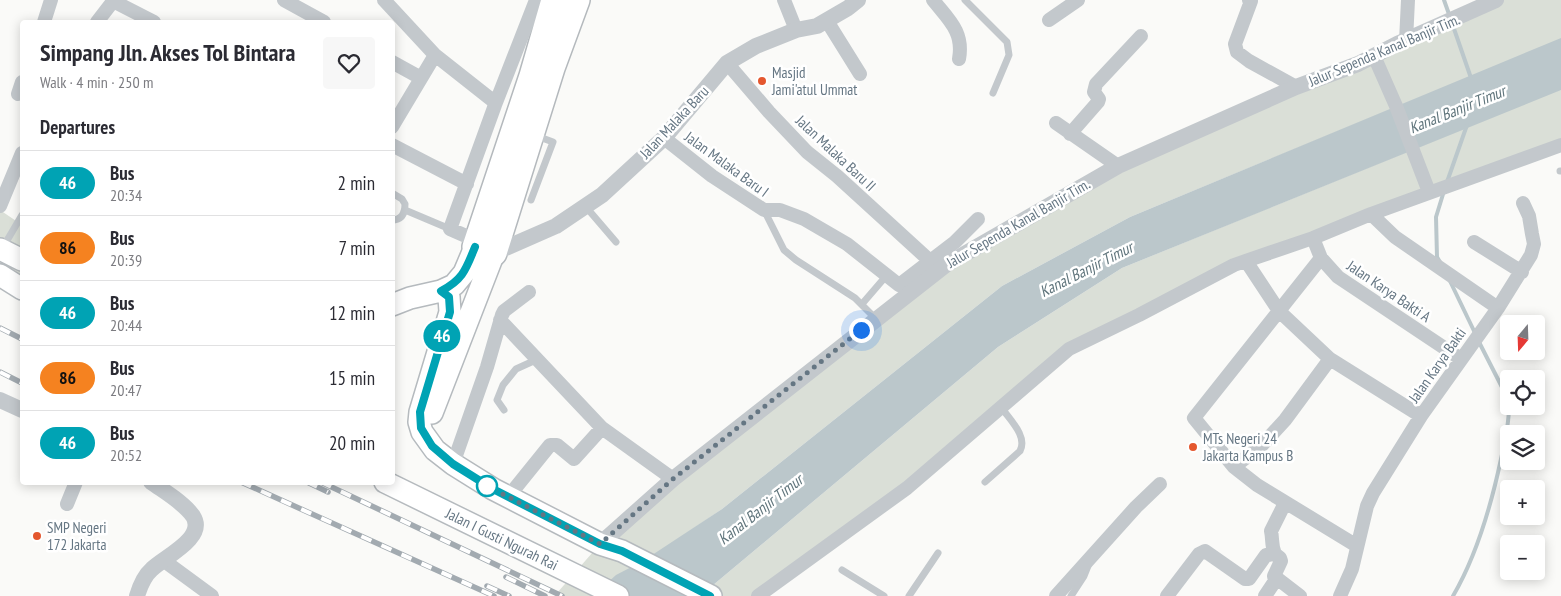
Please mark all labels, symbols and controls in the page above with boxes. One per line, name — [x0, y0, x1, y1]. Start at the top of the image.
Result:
street label: Jalur Sependa Kanal Banjir Tim. — [1305, 9, 1463, 91]
text: Simpang Jln. Akses Tol Bintara — [40, 37, 295, 68]
button: heart — [323, 37, 375, 89]
place label: Masjid Jami'atul Ummat — [771, 63, 857, 99]
text: Walk · 4 min · 250 m — [40, 72, 153, 92]
marker: Masjid Jami'atul Ummat — [756, 75, 768, 87]
water label: Kanal Banjir Timur — [1406, 80, 1510, 137]
street label: Jalan Malaka Baru — [635, 82, 713, 163]
street label: Jalan Malaka Baru II — [791, 110, 880, 195]
text: Departures — [40, 115, 115, 139]
street label: Jalan Malaka Baru I — [680, 127, 773, 201]
text: Bus — [110, 161, 134, 185]
text: 46 — [59, 171, 76, 194]
text: 2 min — [338, 171, 375, 195]
street label: Jalur Sependa Kanal Banjir Tim. — [942, 174, 1093, 272]
text: 20:34 — [110, 185, 142, 205]
text: Bus — [110, 226, 134, 250]
text: 86 — [59, 236, 76, 259]
text: 7 min — [338, 236, 375, 260]
water label: Kanal Banjir Timur — [1036, 236, 1138, 301]
text: 20:39 — [110, 250, 142, 270]
street label: Jalan Karya Bakti A — [1343, 255, 1435, 327]
text: Bus — [110, 291, 134, 315]
text: 46 — [59, 301, 76, 324]
text: 12 min — [329, 301, 375, 325]
text: 20:44 — [110, 315, 142, 335]
north arrow — [1500, 315, 1545, 360]
map controls — [1500, 315, 1545, 580]
your location — [849, 318, 874, 343]
line badge: 46 — [420, 320, 464, 352]
text: 46 — [433, 324, 451, 347]
street label: Jalan Karya Bakti — [1404, 324, 1470, 407]
text: Bus — [110, 356, 134, 380]
text: 86 — [59, 366, 76, 389]
text: 15 min — [329, 366, 375, 390]
button: locate — [1500, 370, 1545, 415]
text: 20:47 — [110, 380, 142, 400]
text: Bus — [110, 421, 134, 445]
button: layers — [1500, 425, 1545, 470]
place label: MTs Negeri 24 Jakarta Kampus B — [1202, 429, 1293, 465]
text: 46 — [59, 431, 76, 454]
text: 20 min — [329, 431, 375, 455]
marker: MTs Negeri 24 Jakarta Kampus B — [1187, 441, 1199, 453]
text: 20:52 — [110, 445, 142, 465]
water label: Kanal Banjir Timur — [714, 468, 808, 548]
unlabelled marker — [476, 475, 498, 497]
button: + — [1500, 480, 1545, 525]
street label: Jalan I Gusti Ngurah Rai — [442, 503, 561, 574]
place label: SMP Negeri 172 Jakarta — [47, 518, 107, 554]
marker: SMP Negeri 172 Jakarta — [31, 530, 43, 542]
button: − — [1500, 535, 1545, 580]

